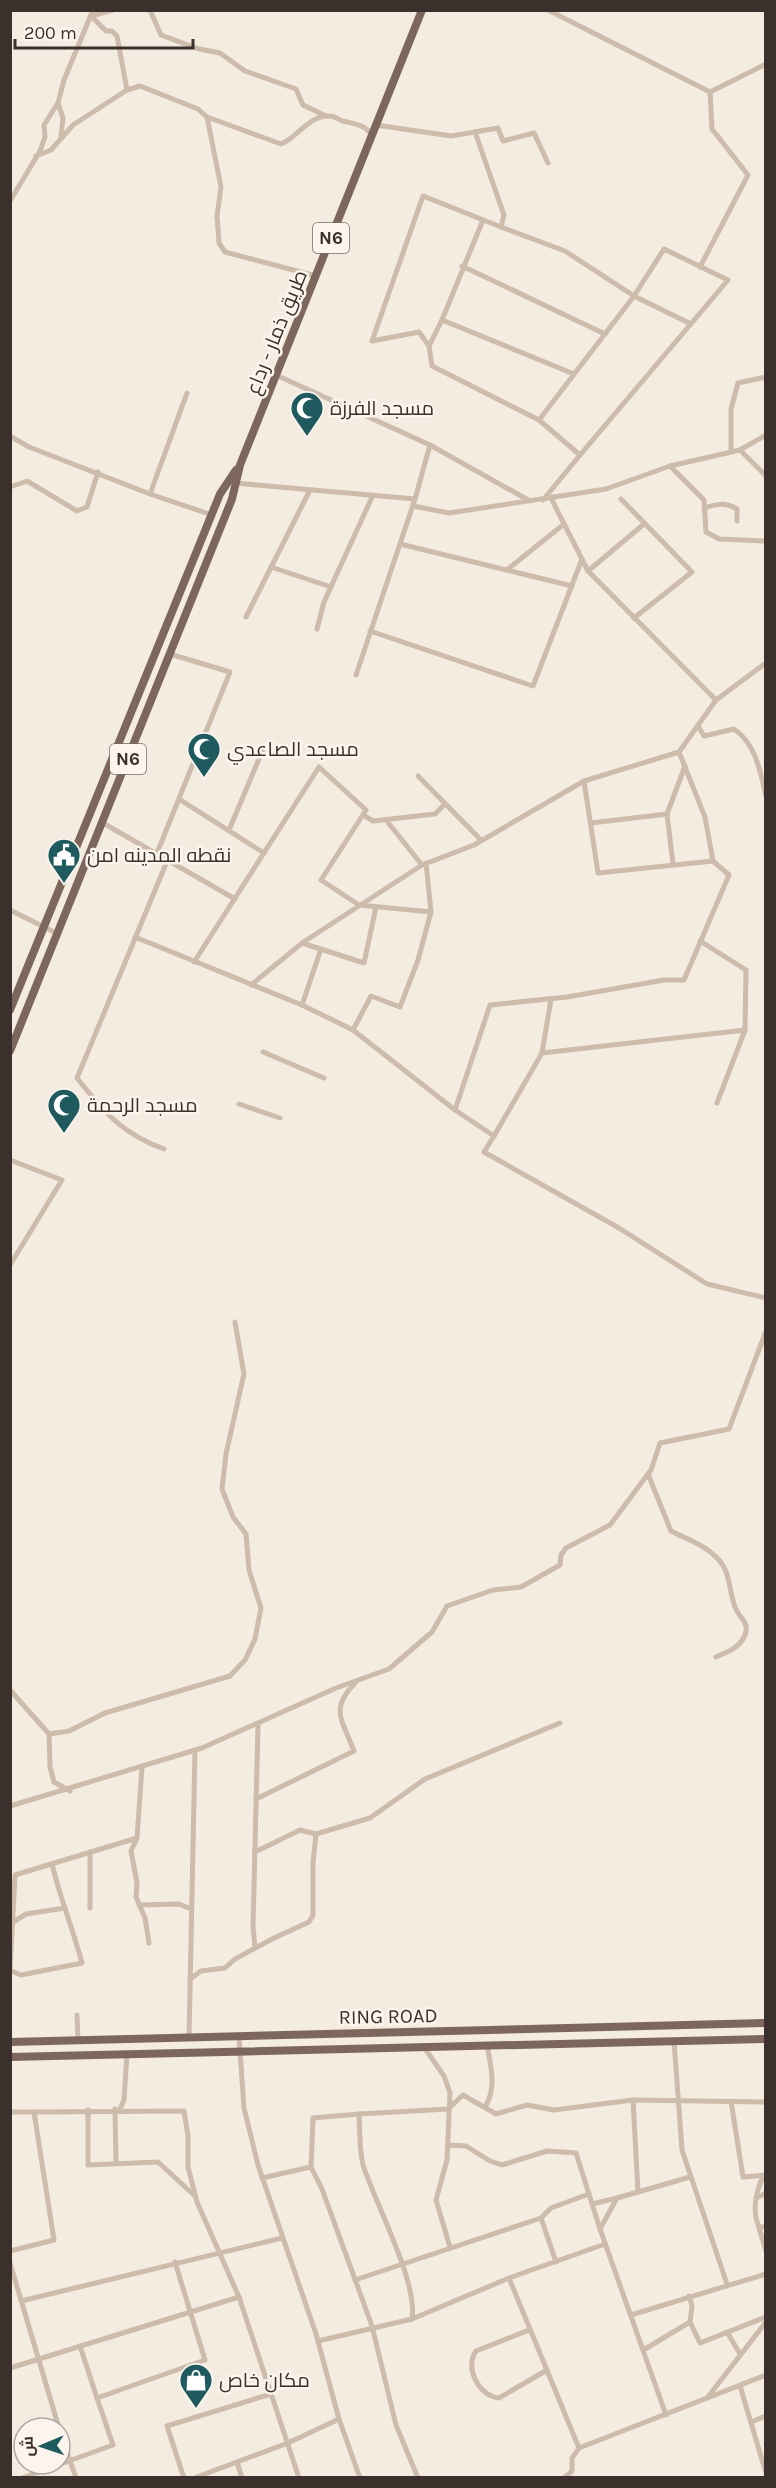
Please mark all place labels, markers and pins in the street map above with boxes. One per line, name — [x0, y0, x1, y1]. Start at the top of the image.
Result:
mosque icon: مسجد الفرزة — [289, 390, 325, 437]
place label: مسجد الفرزة — [330, 397, 434, 420]
mosque icon: مسجد الصاعدي — [186, 731, 222, 778]
place label: مسجد الصاعدي — [227, 738, 359, 765]
public building icon: نقطه المدينه امن — [46, 837, 82, 884]
place label: نقطه المدينه امن — [87, 844, 231, 868]
mosque icon: مسجد الرحمة — [46, 1087, 82, 1134]
place label: مسجد الرحمة — [87, 1094, 198, 1117]
shop icon: مكان خاص — [178, 2362, 214, 2409]
place label: مكان خاص — [219, 2369, 310, 2393]

